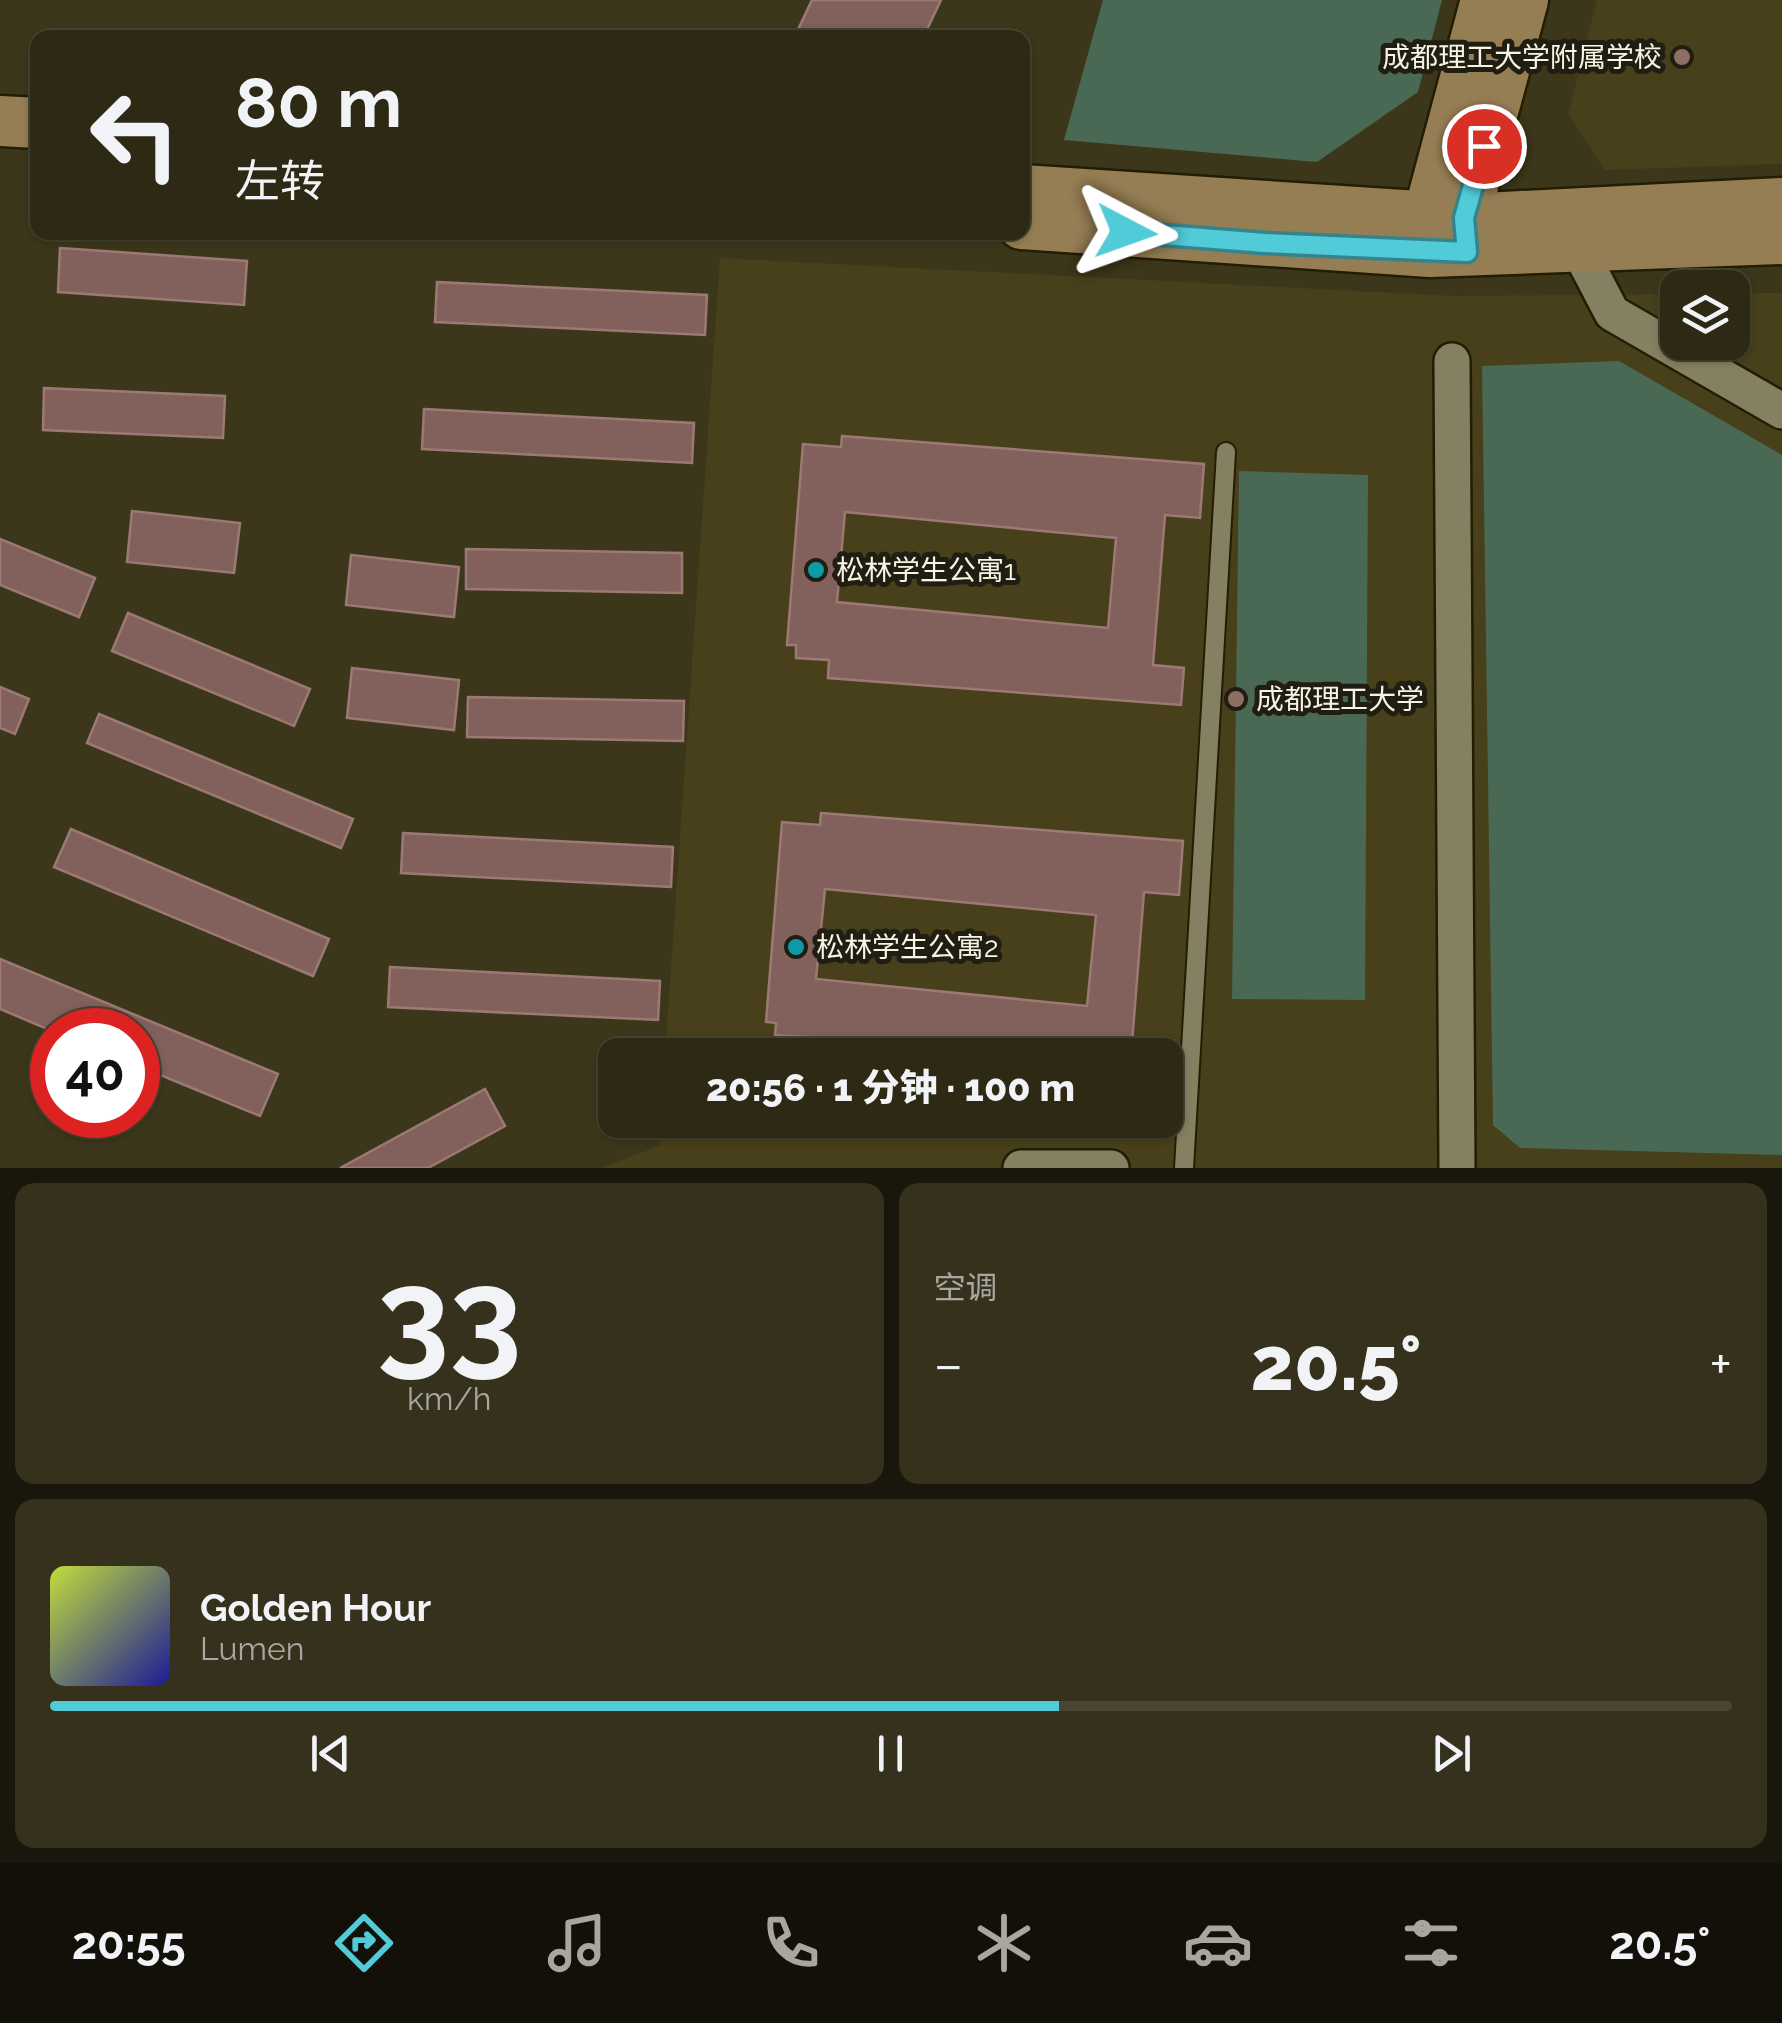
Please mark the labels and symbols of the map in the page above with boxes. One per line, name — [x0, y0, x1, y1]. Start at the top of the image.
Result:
place label: 成都理工大学附属学校 — [1382, 41, 1662, 74]
marker: 成都理工大学附属学校 — [1671, 46, 1693, 68]
pin — [1442, 104, 1527, 189]
position arrow — [1074, 180, 1178, 284]
place label: 松林学生公寓1 — [836, 554, 1016, 587]
marker: 松林学生公寓1 — [805, 559, 827, 581]
place label: 成都理工大学 — [1256, 683, 1424, 716]
marker: 成都理工大学 — [1225, 688, 1247, 710]
place label: 松林学生公寓2 — [816, 931, 999, 964]
marker: 松林学生公寓2 — [785, 936, 807, 958]
speed limit sign: 40 — [30, 1008, 160, 1138]

